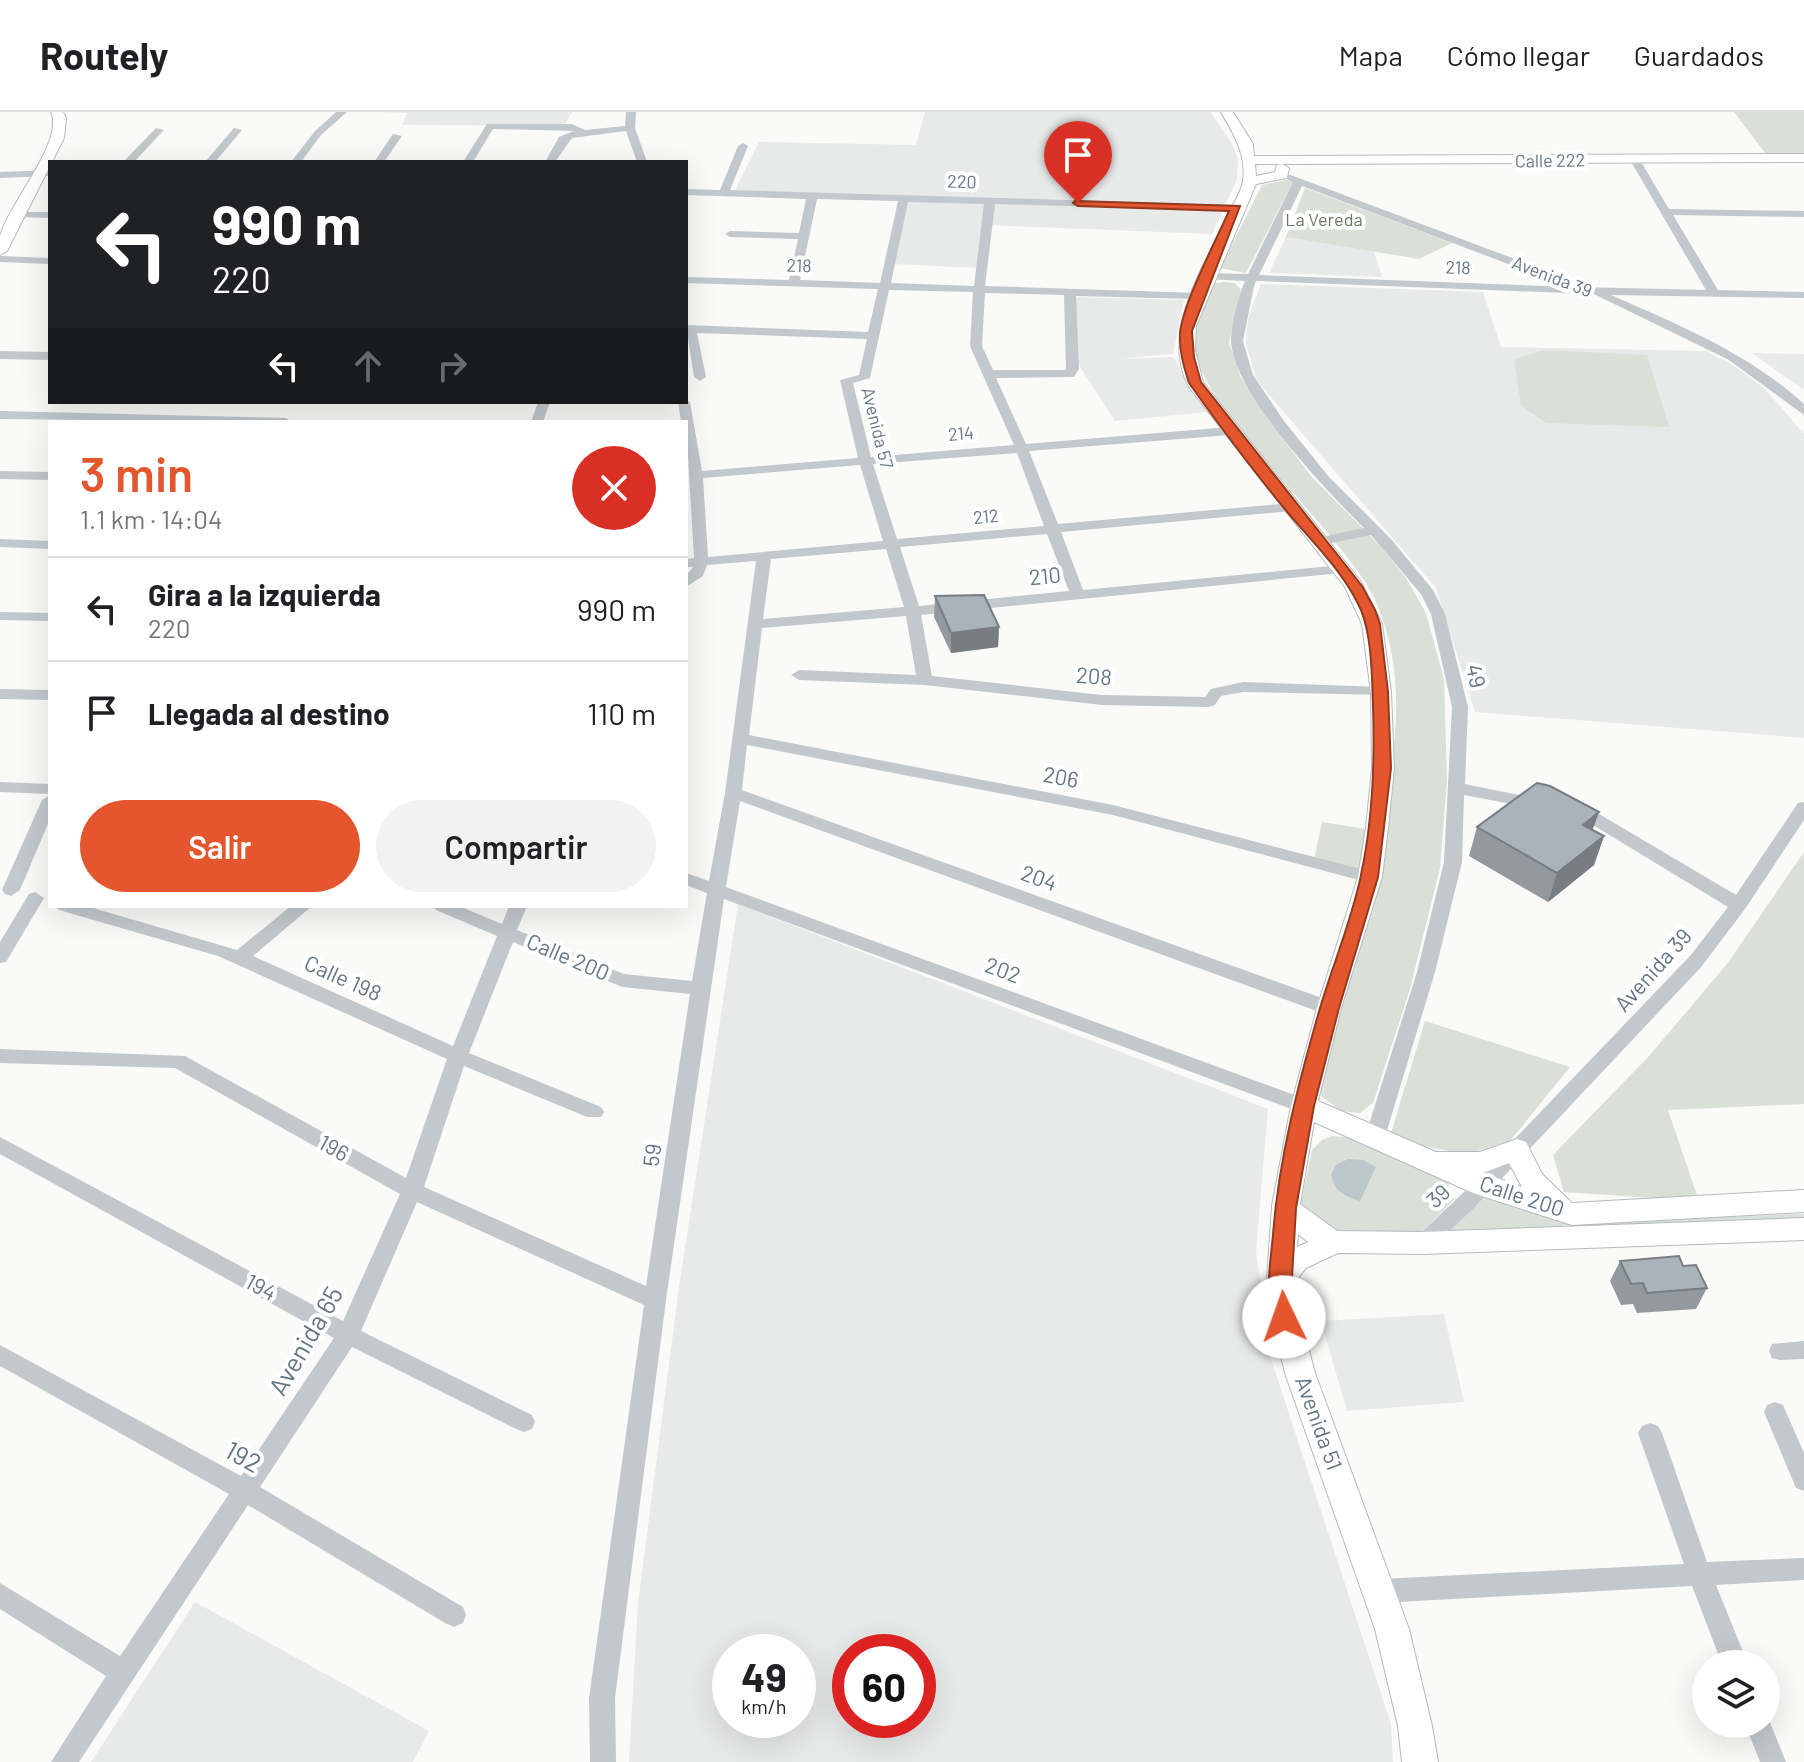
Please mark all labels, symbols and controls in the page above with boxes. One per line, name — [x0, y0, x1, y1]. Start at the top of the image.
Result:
text: Routely — [40, 32, 168, 78]
text: Mapa — [1339, 38, 1403, 72]
text: Cómo llegar — [1447, 38, 1590, 72]
text: Guardados — [1634, 38, 1764, 72]
pin — [1044, 121, 1112, 203]
icon: arrive — [1056, 133, 1100, 177]
street label: Calle 222 — [1515, 148, 1585, 172]
street label: 220 — [947, 169, 977, 193]
text: 990 m — [212, 189, 361, 256]
icon: left — [80, 192, 184, 296]
park label: La Vereda — [1285, 208, 1363, 230]
street label: Avenida 39 — [1509, 251, 1595, 301]
street label: 218 — [786, 254, 812, 276]
street label: 218 — [1445, 256, 1471, 278]
text: 220 — [212, 257, 271, 300]
icon: left — [262, 344, 306, 388]
icon: ahead — [346, 344, 390, 388]
icon: right — [430, 344, 474, 388]
street label: Avenida 57 — [857, 385, 899, 471]
street label: 214 — [947, 421, 975, 445]
text: 3 min — [80, 444, 193, 502]
button: close — [572, 446, 656, 530]
text: 1.1 km · 14:04 — [80, 503, 222, 534]
street label: 212 — [972, 504, 1000, 528]
street label: 210 — [1028, 560, 1062, 590]
text: Gira a la izquierda — [148, 576, 381, 612]
icon: left — [80, 587, 124, 631]
text: 990 m — [577, 591, 656, 627]
text: 220 — [148, 612, 191, 643]
street label: 208 — [1075, 660, 1113, 690]
street label: 49 — [1462, 661, 1492, 690]
icon: arrive — [80, 691, 124, 735]
text: Llegada al destino — [148, 695, 390, 731]
text: 110 m — [587, 695, 656, 731]
street label: 206 — [1041, 760, 1081, 792]
button: Salir — [80, 800, 360, 892]
button: Compartir — [376, 800, 656, 892]
street label: 204 — [1018, 859, 1061, 895]
street label: Avenida 39 — [1608, 923, 1696, 1016]
street label: Calle 200 — [523, 927, 614, 985]
street label: Calle 198 — [301, 949, 386, 1005]
street label: 202 — [982, 951, 1025, 987]
street label: 196 — [315, 1128, 354, 1166]
street label: 59 — [637, 1142, 665, 1168]
street label: Calle 200 — [1477, 1169, 1568, 1221]
street label: 39 — [1420, 1178, 1455, 1213]
street label: 194 — [241, 1267, 281, 1305]
position arrow — [1242, 1275, 1326, 1359]
street label: Avenida 65 — [261, 1280, 348, 1400]
street label: Avenida 51 — [1291, 1372, 1349, 1473]
street label: 192 — [220, 1433, 267, 1478]
speed limit sign: 60 — [832, 1634, 936, 1738]
map controls — [1692, 1650, 1780, 1738]
button: layers — [1692, 1650, 1780, 1738]
text: 49 — [741, 1652, 787, 1700]
text: km/h — [741, 1694, 787, 1718]

